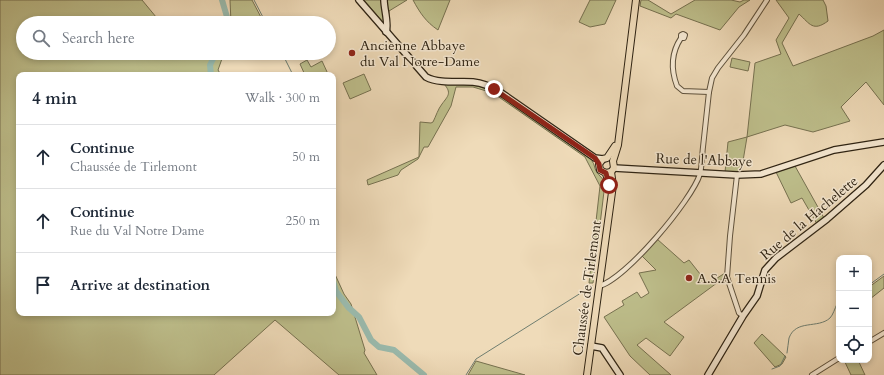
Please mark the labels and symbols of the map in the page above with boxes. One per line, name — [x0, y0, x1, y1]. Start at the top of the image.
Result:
place label: Ancienne Abbaye du Val Notre-Dame — [360, 36, 480, 71]
marker: Ancienne Abbaye du Val Notre-Dame — [347, 48, 357, 58]
route end — [485, 80, 503, 98]
street label: Rue de l'Abbaye — [655, 149, 753, 171]
street label: Rue de la Hachelette — [756, 172, 862, 264]
route start — [600, 176, 618, 194]
street label: Chaussée de Tirlemont — [568, 219, 606, 357]
place label: A.S.A Tennis — [697, 269, 776, 288]
marker: A.S.A Tennis — [684, 273, 694, 283]

